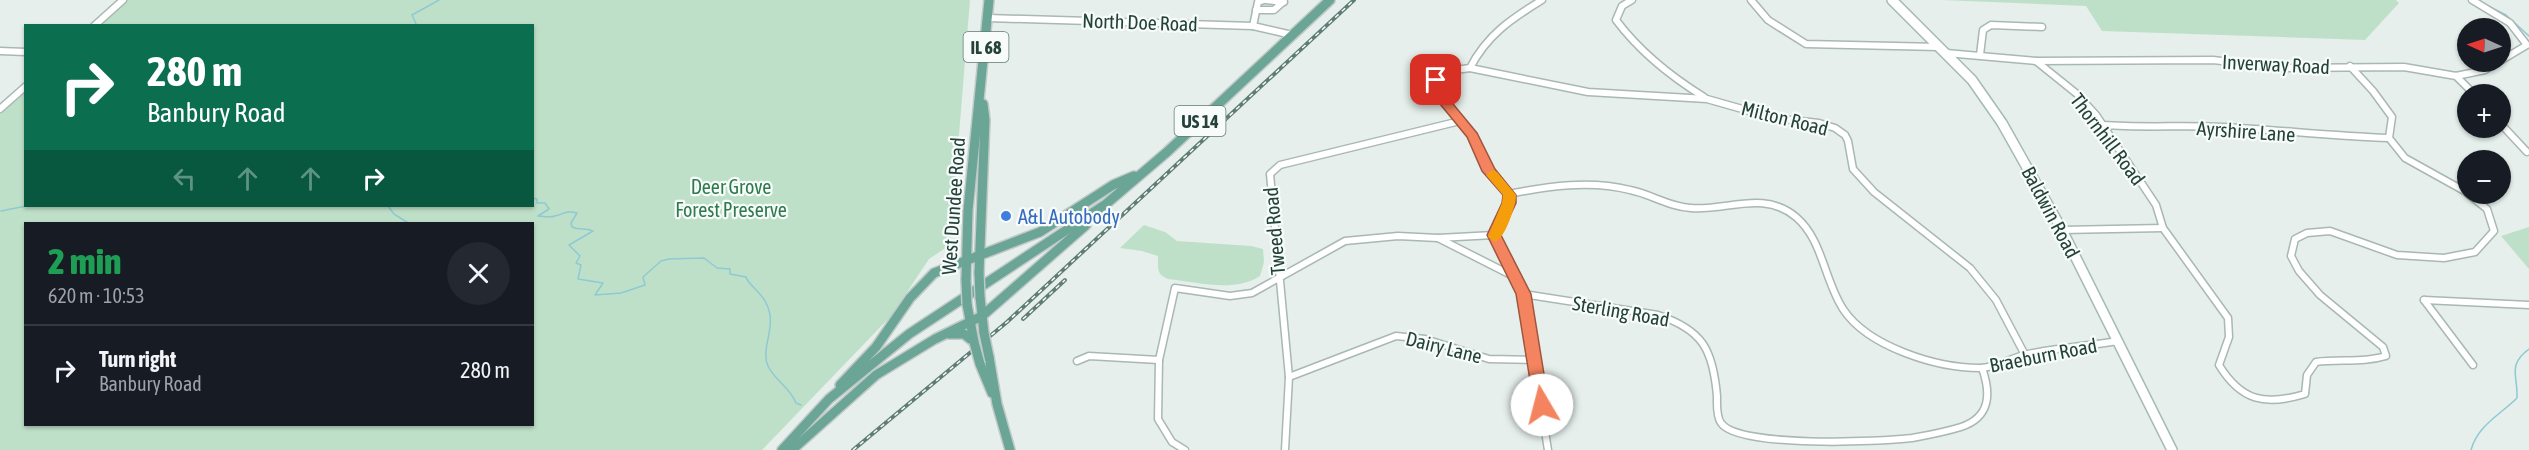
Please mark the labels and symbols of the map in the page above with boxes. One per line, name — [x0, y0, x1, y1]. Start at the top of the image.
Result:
street label: North Doe Road — [1082, 8, 1198, 36]
north arrow — [2457, 18, 2511, 72]
road number: IL 68 — [964, 32, 1008, 62]
street label: Inverway Road — [2221, 50, 2331, 78]
pin — [1410, 54, 1461, 105]
street label: Thornhill Road — [2066, 89, 2150, 189]
street label: Milton Road — [1739, 96, 1831, 140]
road number: US 14 — [1174, 106, 1226, 136]
street label: Ayrshire Lane — [2196, 116, 2296, 146]
street label: West Dundee Road — [937, 137, 969, 275]
street label: Baldwin Road — [2017, 162, 2085, 262]
park label: Deer Grove Forest Preserve — [675, 175, 787, 221]
street label: Tweed Road — [1259, 186, 1289, 276]
place label: A&L Autobody — [1018, 205, 1120, 228]
marker: A&L Autobody — [999, 209, 1013, 223]
street label: Sterling Road — [1571, 291, 1671, 331]
street label: Dairy Lane — [1403, 326, 1485, 368]
street label: Braeburn Road — [1987, 333, 2099, 377]
position arrow — [1510, 373, 1574, 437]

